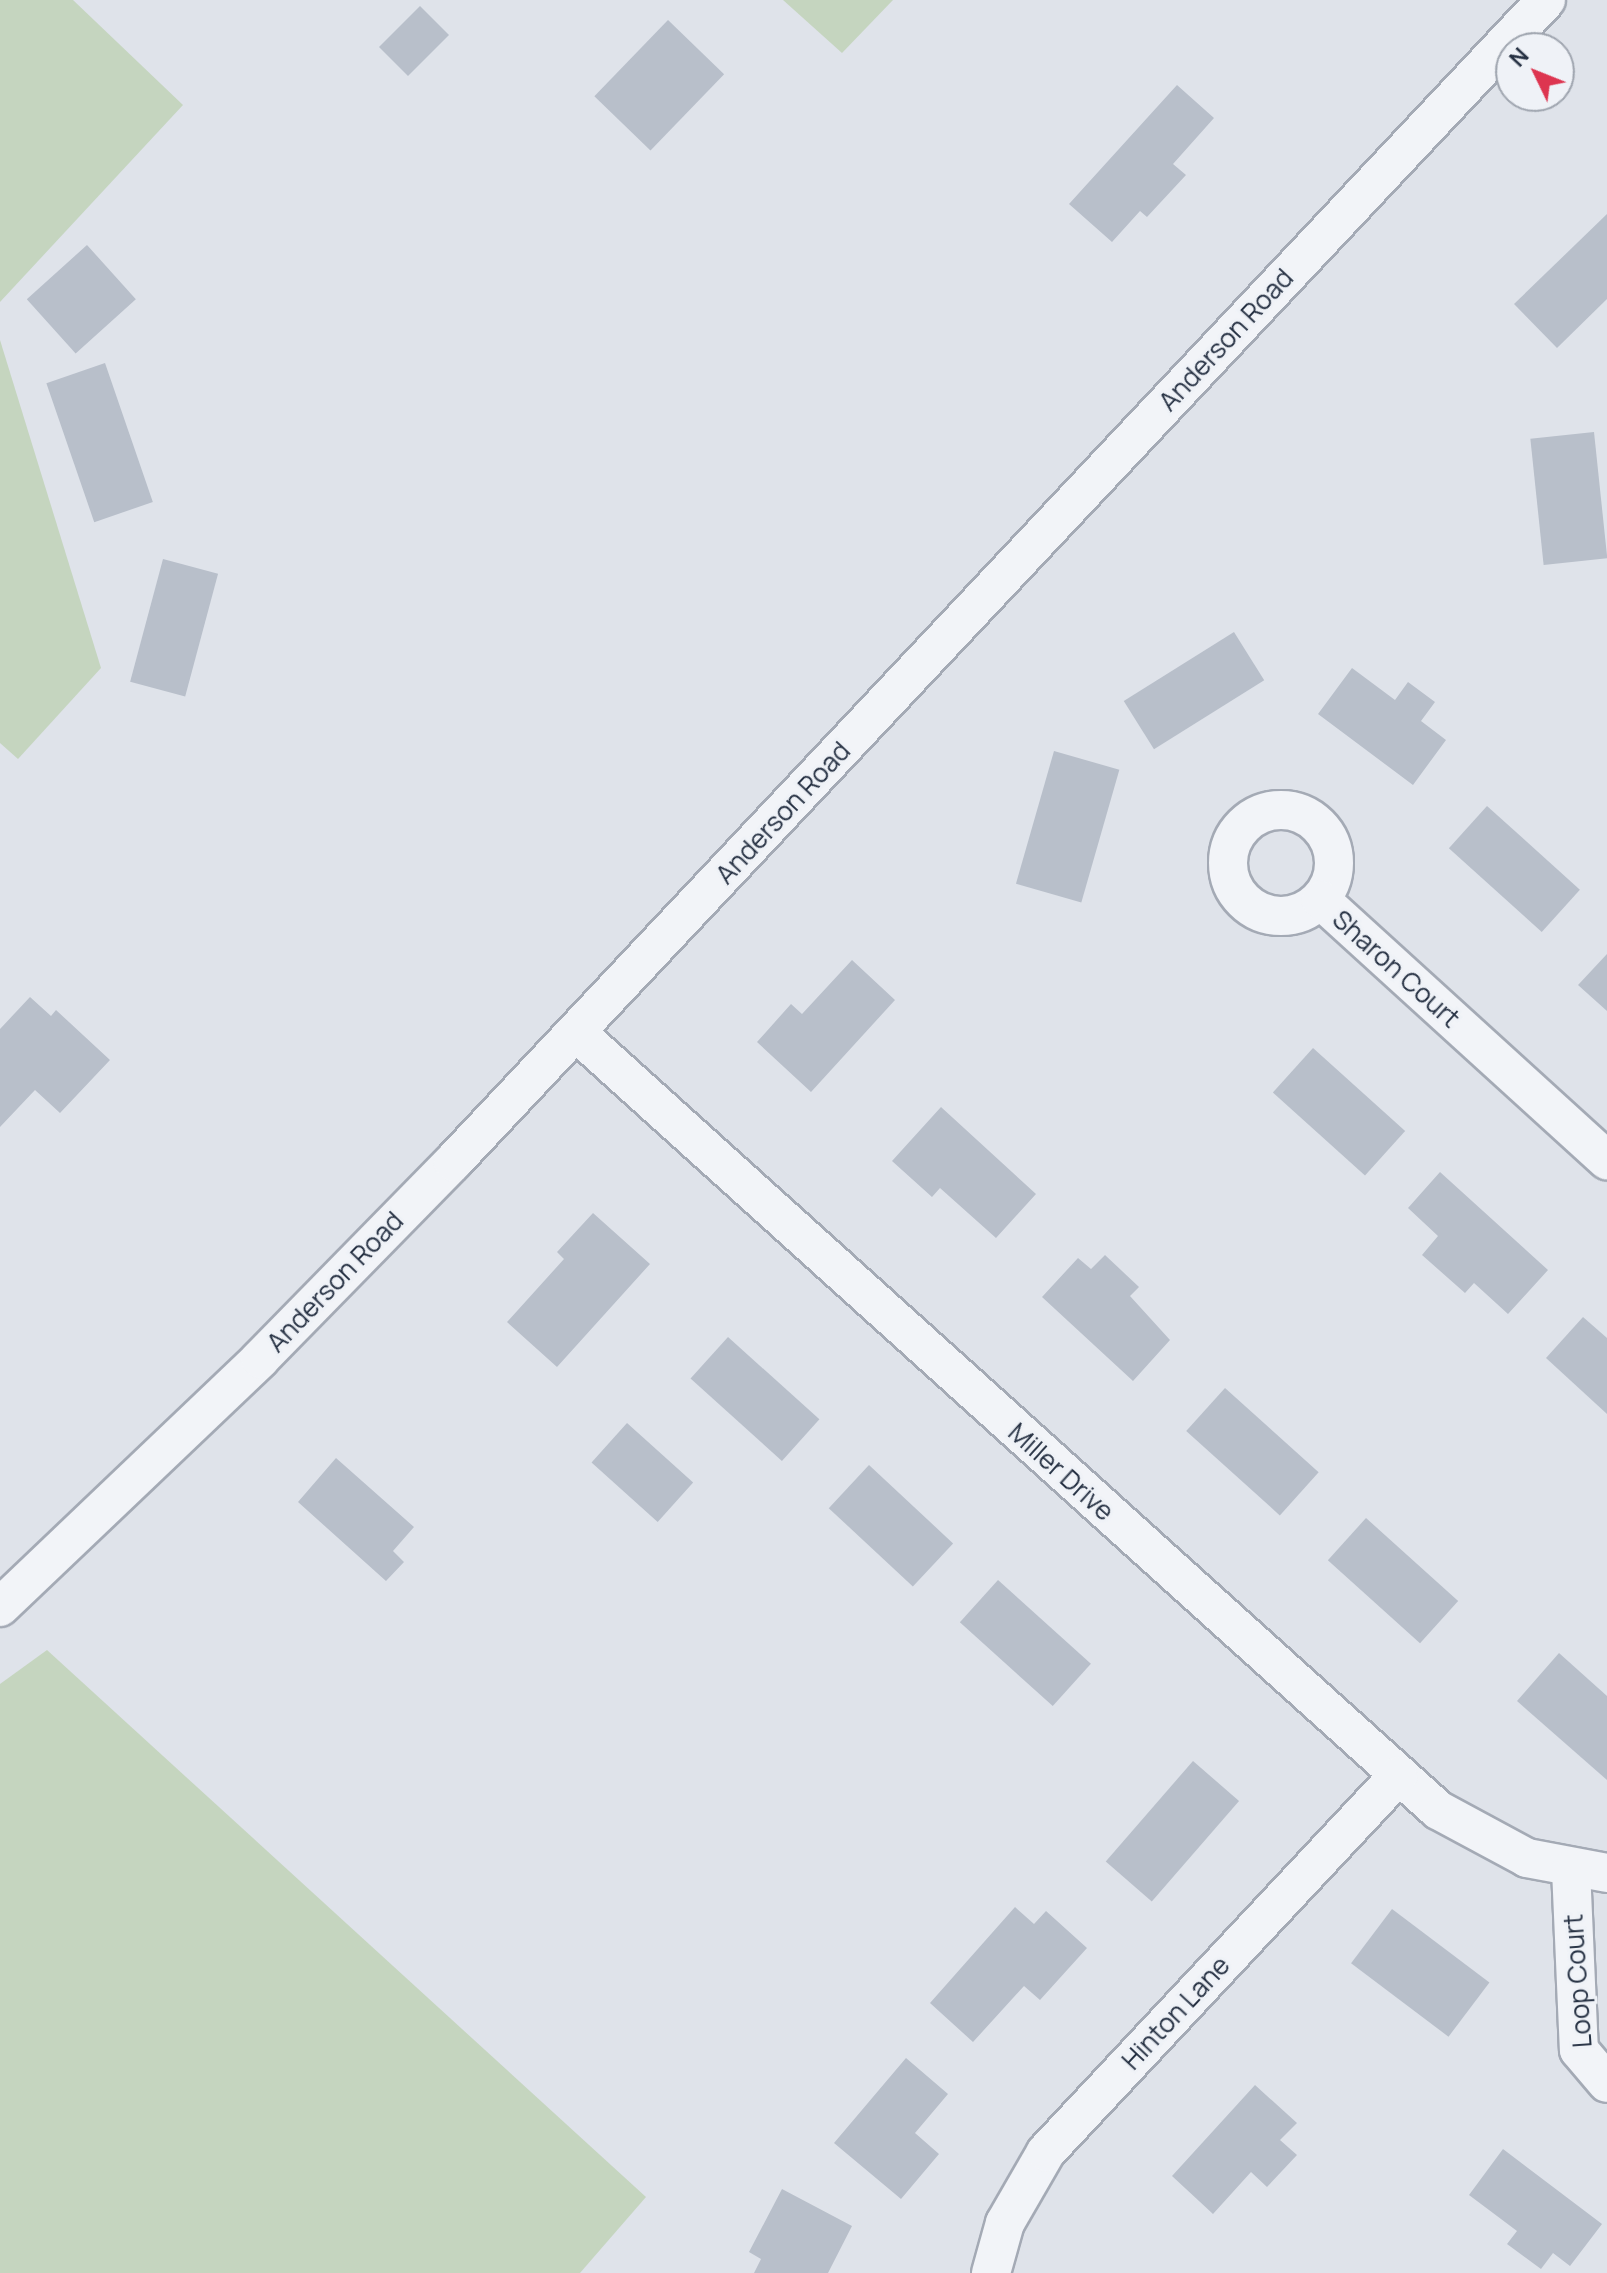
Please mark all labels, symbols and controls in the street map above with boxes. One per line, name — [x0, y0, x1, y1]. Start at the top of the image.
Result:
north arrow — [1495, 32, 1575, 112]
text: N — [1503, 41, 1535, 73]
street label: Anderson Road — [1152, 263, 1300, 417]
street label: Anderson Road — [709, 736, 857, 890]
street label: Sharon Court — [1326, 904, 1466, 1034]
street label: Anderson Road — [260, 1205, 410, 1359]
street label: Miller Drive — [1002, 1417, 1120, 1527]
street label: Loop Court — [1558, 1913, 1598, 2049]
street label: Hinton Lane — [1116, 1950, 1236, 2076]

